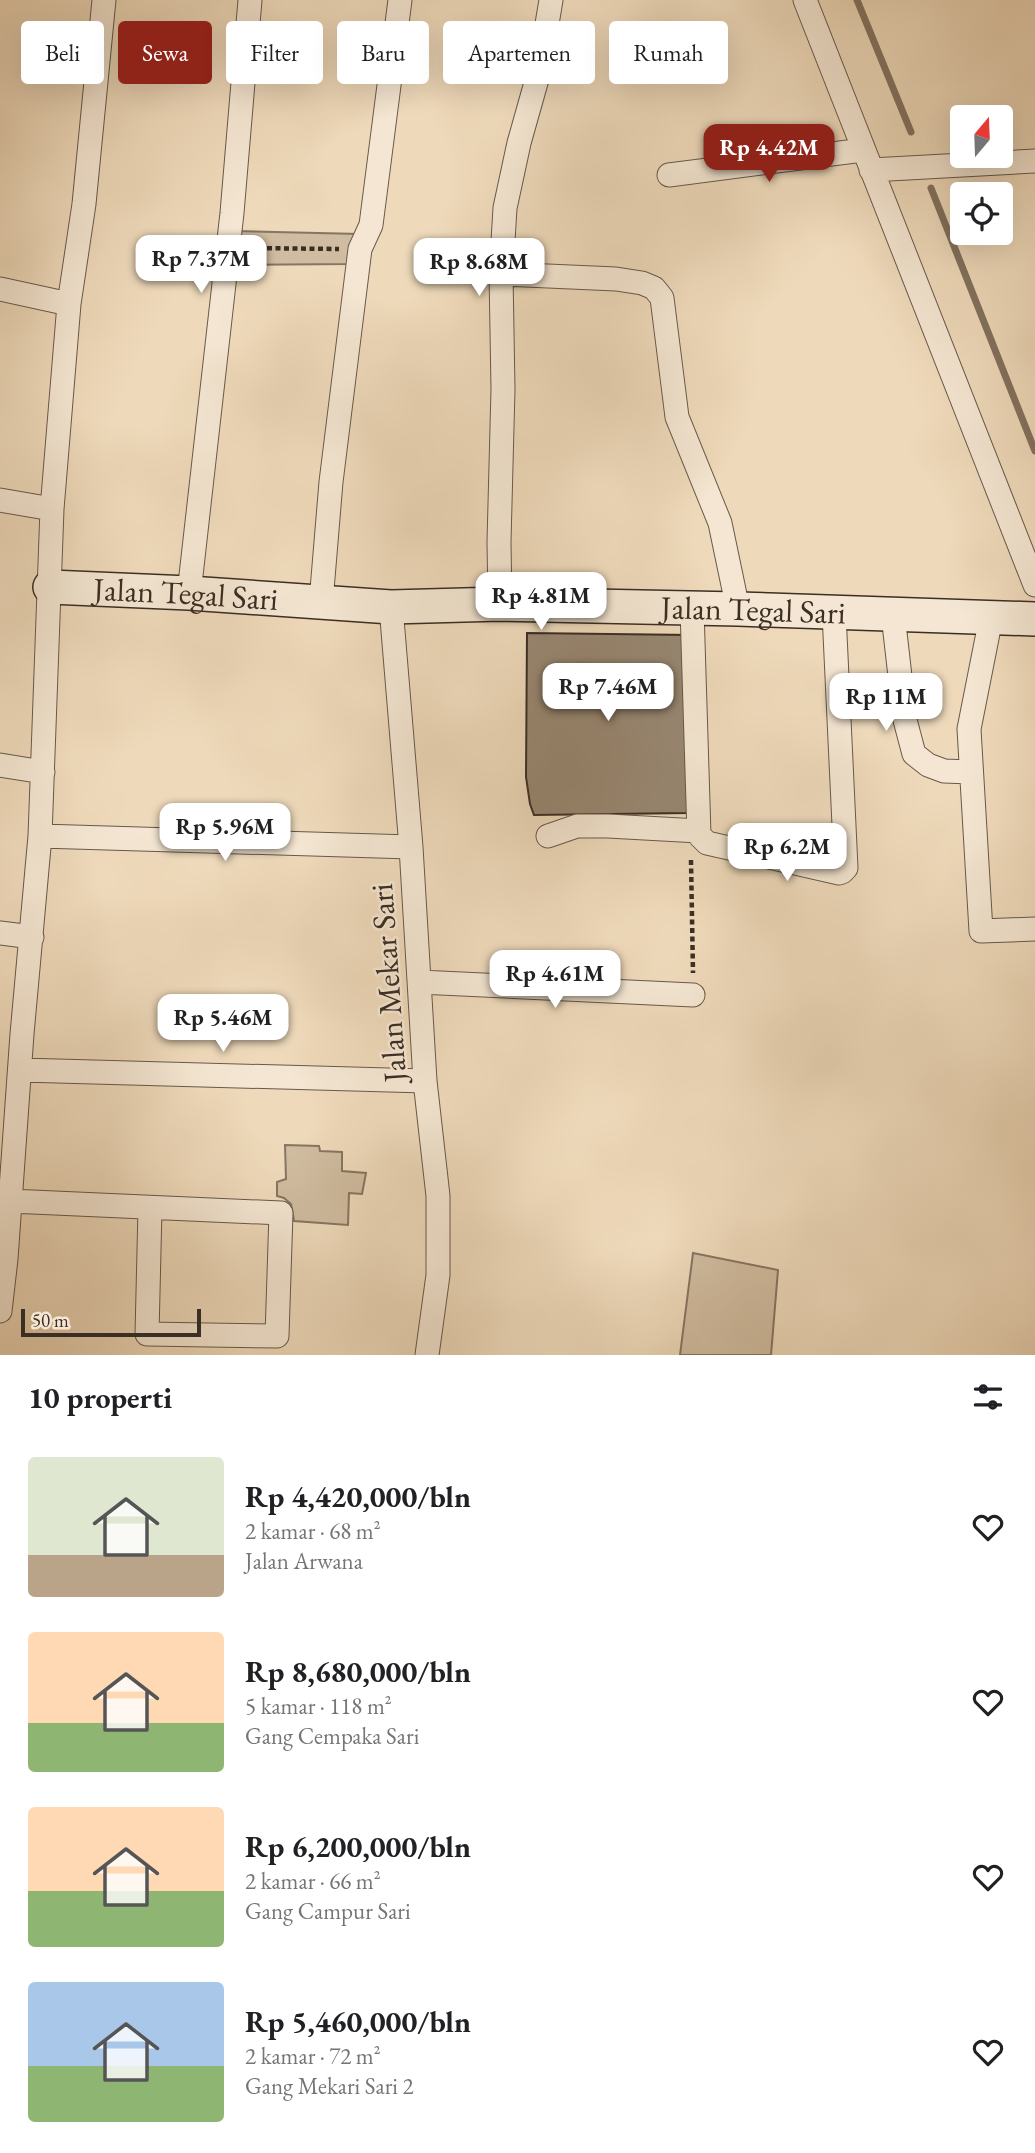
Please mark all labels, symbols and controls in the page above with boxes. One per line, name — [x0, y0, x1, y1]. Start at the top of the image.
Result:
chip: Beli — [21, 21, 104, 84]
chip: Sewa — [118, 21, 212, 84]
chip: Filter — [226, 21, 323, 84]
chip: Baru — [337, 21, 429, 84]
chip: Apartemen — [443, 21, 595, 84]
chip: Rumah — [609, 21, 728, 84]
north arrow — [950, 105, 1013, 168]
map controls — [950, 105, 1013, 245]
pin: Rp 4.42M — [697, 124, 841, 184]
text: Rp 4.42M — [720, 132, 818, 162]
button: locate — [950, 182, 1013, 245]
pin: Rp 7.37M — [129, 236, 273, 295]
pin: Rp 8.68M — [407, 238, 551, 298]
text: Rp 7.37M — [152, 243, 250, 273]
text: Rp 8.68M — [430, 246, 528, 276]
street label: Jalan Tegal Sari — [90, 568, 280, 620]
pin: Rp 4.81M — [469, 572, 613, 632]
text: Rp 4.81M — [492, 580, 590, 610]
street label: Jalan Tegal Sari — [657, 586, 847, 634]
pin: Rp 7.46M — [536, 664, 680, 723]
text: Rp 7.46M — [559, 671, 657, 701]
pin: Rp 11M — [829, 674, 943, 733]
text: Rp 11M — [845, 681, 927, 711]
pin: Rp 5.96M — [153, 804, 297, 863]
text: Rp 5.96M — [176, 811, 274, 841]
pin: Rp 6.2M — [722, 824, 852, 883]
text: Rp 6.2M — [744, 831, 830, 861]
street label: Jalan Mekar Sari — [360, 882, 416, 1087]
pin: Rp 4.61M — [483, 950, 627, 1010]
text: Rp 4.61M — [506, 958, 604, 988]
pin: Rp 5.46M — [151, 995, 295, 1054]
text: Rp 5.46M — [174, 1002, 272, 1032]
scale bar — [21, 1306, 201, 1338]
text: 50 m — [32, 1308, 69, 1333]
text: 10 properti — [28, 1378, 172, 1417]
icon: filters — [969, 1378, 1007, 1416]
text: Rp 4,420,000/bln — [245, 1477, 471, 1516]
icon: home — [84, 1485, 168, 1569]
icon: heart — [969, 1508, 1007, 1546]
text: 2 kamar · 68 m² — [245, 1516, 381, 1546]
text: Jalan Arwana — [245, 1546, 363, 1576]
text: Rp 8,680,000/bln — [245, 1652, 471, 1691]
icon: home — [84, 1660, 168, 1744]
icon: heart — [969, 1683, 1007, 1721]
text: 5 kamar · 118 m² — [245, 1691, 392, 1721]
text: Gang Cempaka Sari — [245, 1721, 419, 1751]
text: Rp 6,200,000/bln — [245, 1827, 471, 1866]
icon: home — [84, 1835, 168, 1919]
icon: heart — [969, 1858, 1007, 1896]
text: 2 kamar · 66 m² — [245, 1866, 381, 1896]
text: Gang Campur Sari — [245, 1896, 411, 1926]
text: Rp 5,460,000/bln — [245, 2002, 471, 2041]
icon: home — [84, 2010, 168, 2094]
icon: heart — [969, 2033, 1007, 2071]
text: 2 kamar · 72 m² — [245, 2041, 381, 2071]
text: Gang Mekari Sari 2 — [245, 2071, 414, 2101]

